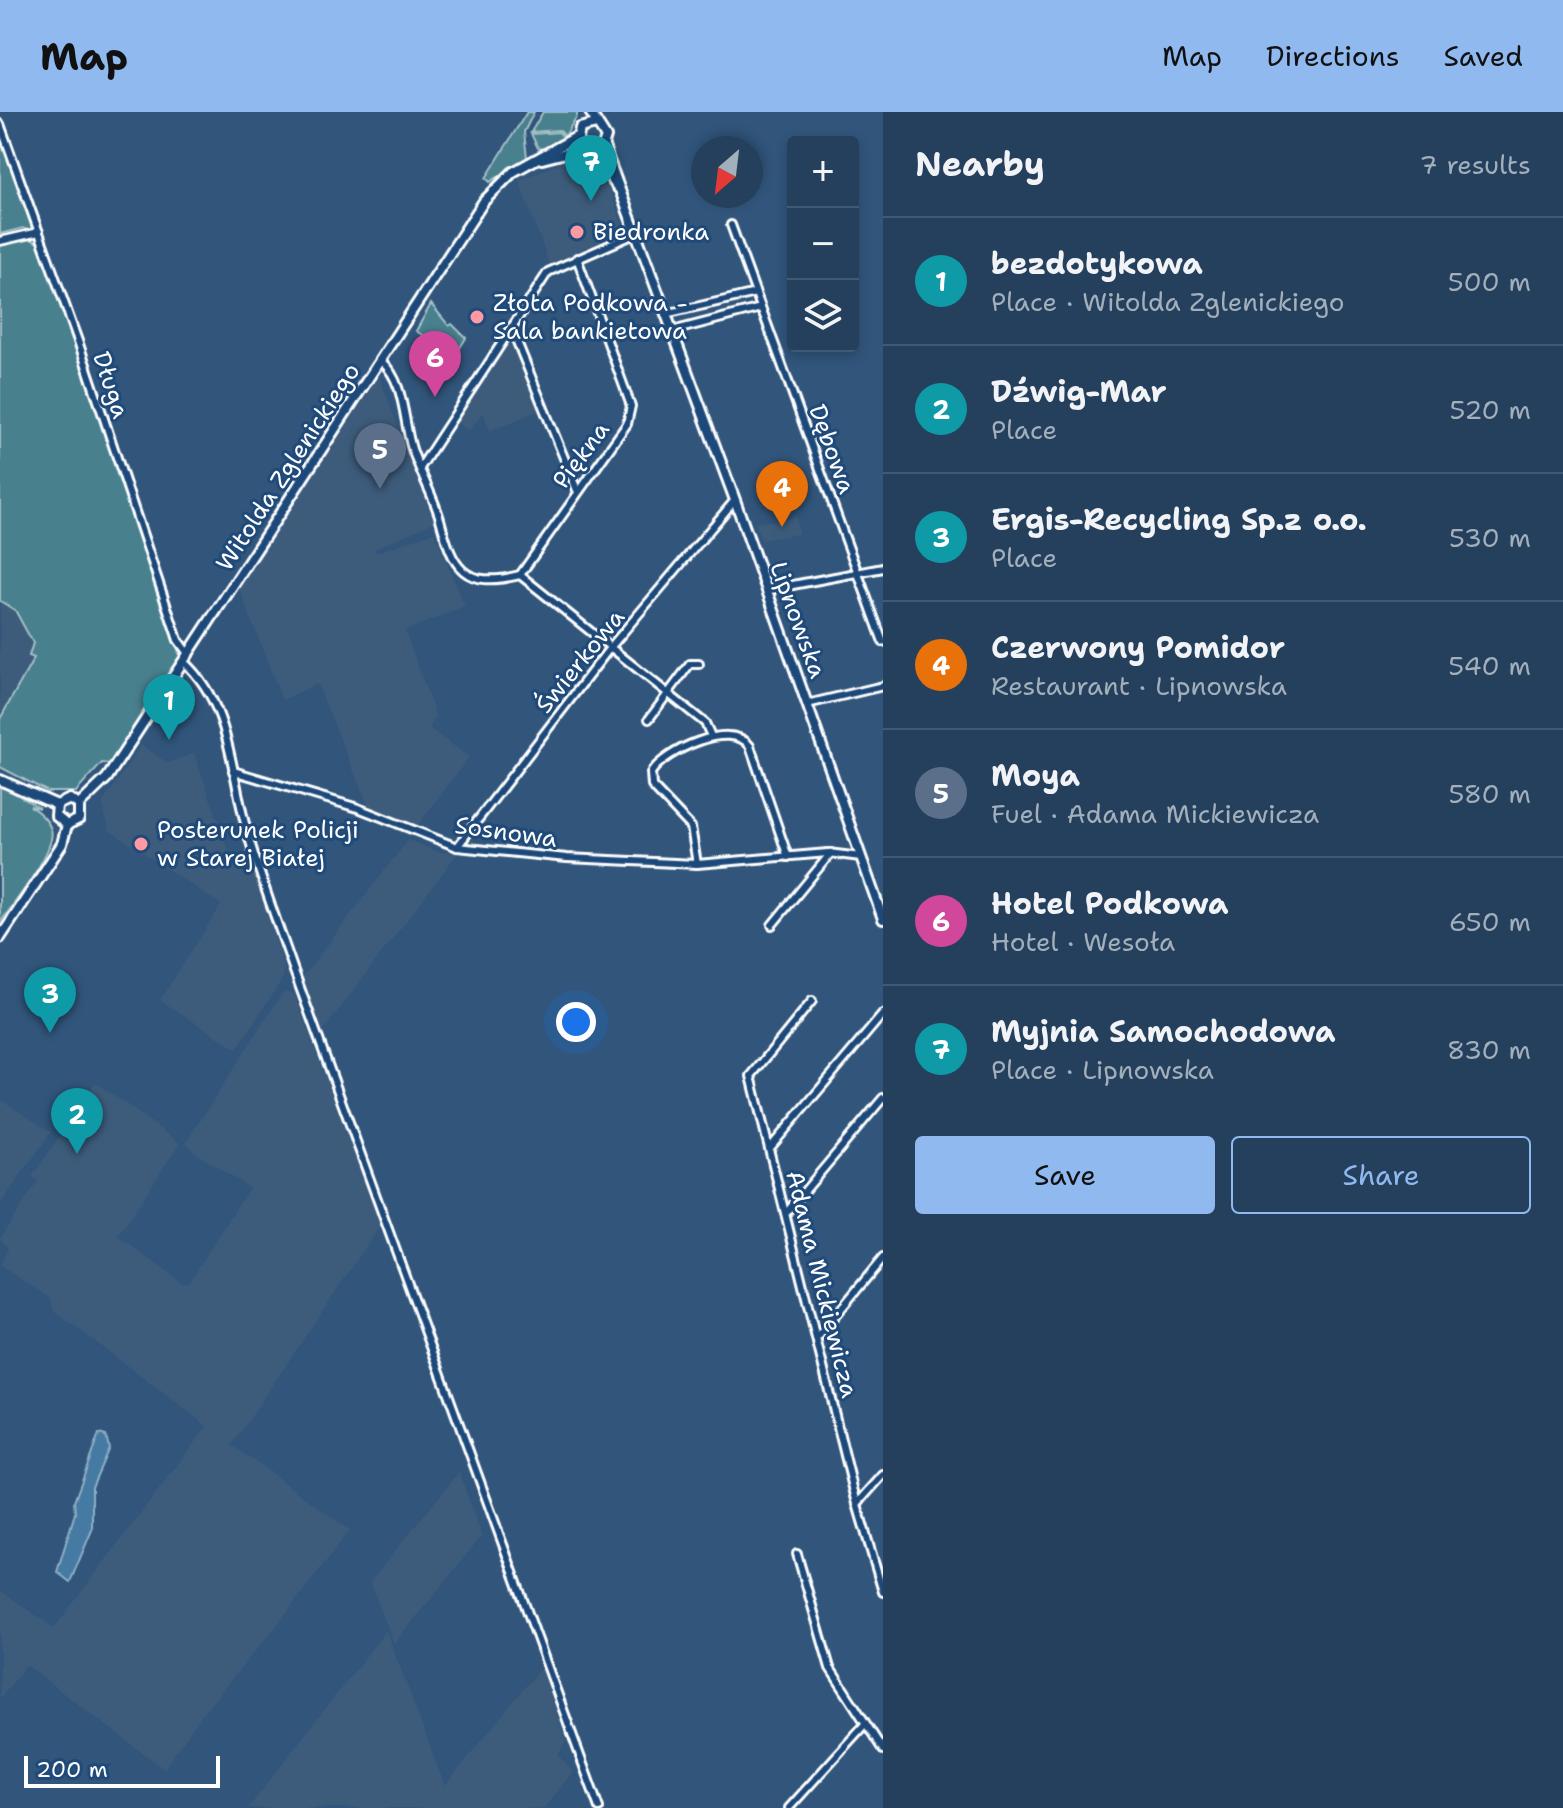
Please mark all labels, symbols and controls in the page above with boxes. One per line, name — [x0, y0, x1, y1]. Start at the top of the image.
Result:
text: Map — [40, 31, 128, 82]
text: Map — [1162, 37, 1222, 75]
text: Directions — [1266, 37, 1400, 75]
text: Saved — [1444, 37, 1523, 75]
pin: 7 — [565, 135, 617, 201]
north arrow — [691, 136, 763, 208]
map controls — [787, 136, 859, 352]
button: + — [787, 136, 859, 208]
text: Nearby — [915, 141, 1045, 187]
text: 7 results — [1419, 147, 1531, 182]
button: − — [787, 208, 859, 280]
place label: Biedronka — [593, 216, 709, 248]
marker: Biedronka — [568, 223, 586, 241]
text: bezdotykowa — [991, 243, 1203, 284]
text: 1 — [935, 264, 947, 299]
text: 500 m — [1448, 264, 1531, 299]
button: layers — [787, 280, 859, 352]
text: Place · Witolda Zglenickiego — [991, 284, 1345, 319]
place label: Złota Podkowa - Sala bankietowa — [493, 287, 688, 347]
marker: Złota Podkowa - Sala bankietowa — [468, 308, 486, 326]
pin: 6 — [409, 331, 461, 397]
street label: Długa — [85, 348, 137, 422]
street label: Witolda Zglenickiego — [209, 357, 367, 577]
text: Dźwig-Mar — [991, 371, 1167, 412]
text: 2 — [932, 392, 950, 427]
text: 520 m — [1450, 392, 1531, 427]
street label: Dębowa — [801, 400, 863, 498]
text: Place — [991, 412, 1057, 447]
street label: Piękna — [545, 415, 617, 495]
pin: 5 — [354, 423, 406, 489]
pin: 4 — [756, 461, 808, 527]
text: Ergis-Recycling Sp.z o.o. — [991, 499, 1367, 540]
text: 3 — [932, 520, 950, 555]
text: 530 m — [1449, 520, 1531, 555]
text: Place — [991, 540, 1057, 575]
street label: Lipnowska — [762, 557, 834, 683]
street label: Świerkowa — [528, 602, 632, 720]
text: Czerwony Pomidor — [991, 627, 1285, 668]
text: 4 — [932, 648, 950, 683]
text: 540 m — [1448, 648, 1531, 683]
text: Restaurant · Lipnowska — [991, 668, 1287, 703]
pin: 1 — [143, 674, 195, 740]
text: Moya — [991, 755, 1080, 796]
text: 5 — [933, 776, 949, 811]
text: 580 m — [1449, 776, 1531, 811]
text: Fuel · Adama Mickiewicza — [991, 796, 1319, 831]
street label: Sosnowa — [453, 809, 559, 855]
place label: Posterunek Policji w Starej Białej — [157, 814, 359, 874]
marker: Posterunek Policji w Starej Białej — [132, 835, 150, 853]
text: Hotel Podkowa — [991, 883, 1229, 924]
text: 6 — [932, 904, 950, 939]
text: 650 m — [1449, 904, 1531, 939]
text: Hotel · Wesoła — [991, 924, 1175, 959]
pin: 3 — [24, 967, 76, 1033]
your location — [556, 1002, 596, 1042]
text: Myjnia Samochodowa — [991, 1011, 1336, 1052]
text: 7 — [932, 1032, 950, 1067]
text: 830 m — [1447, 1032, 1531, 1067]
text: Place · Lipnowska — [991, 1052, 1214, 1087]
pin: 2 — [51, 1088, 103, 1154]
button: Save — [915, 1136, 1215, 1214]
button: Share — [1231, 1136, 1531, 1214]
street label: Adama Mickiewicza — [778, 1167, 866, 1401]
scale bar — [24, 1752, 220, 1788]
text: 200 m — [36, 1755, 108, 1784]

